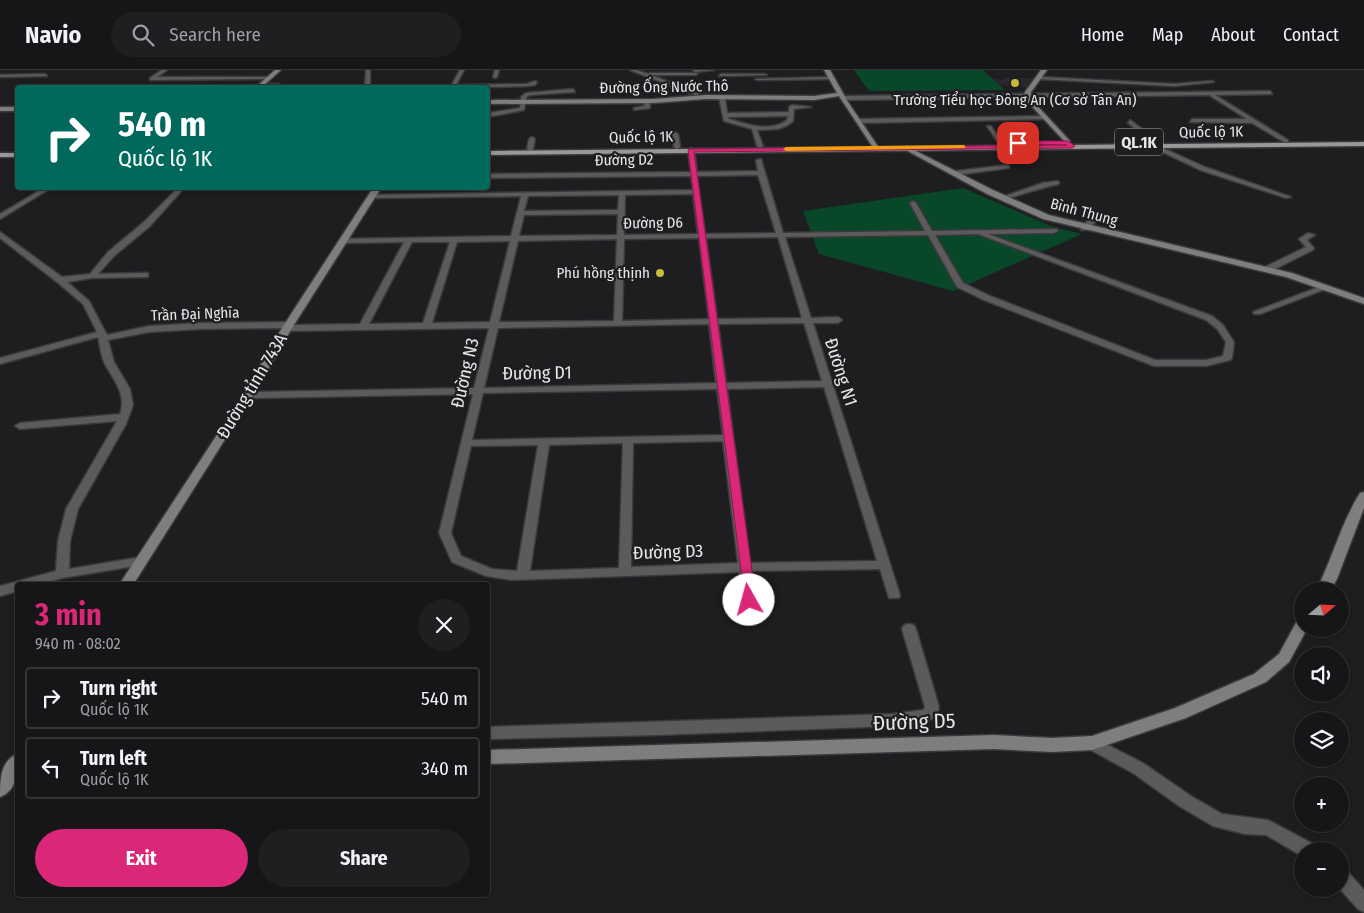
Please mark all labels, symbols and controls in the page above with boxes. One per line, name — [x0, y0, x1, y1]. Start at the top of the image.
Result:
search box — [111, 12, 461, 57]
text: Navio — [25, 21, 81, 49]
icon: search — [129, 21, 157, 49]
text: Search here — [169, 23, 261, 46]
text: Home — [1081, 24, 1124, 46]
text: Map — [1152, 24, 1183, 46]
text: About — [1211, 24, 1255, 46]
text: Contact — [1283, 24, 1339, 46]
street label: Đường Ống Nước Thô — [599, 75, 729, 97]
marker: Trường Tiểu học Đông An (Cơ sở Tân An) — [1009, 77, 1021, 89]
place label: Trường Tiểu học Đông An (Cơ sở Tân An) — [894, 91, 1136, 109]
text: 540 m — [118, 103, 206, 145]
icon: right — [35, 105, 100, 170]
pin — [997, 122, 1039, 164]
street label: Quốc lộ 1K — [1179, 122, 1243, 142]
street label: Quốc lộ 1K — [609, 127, 673, 147]
road number: QL.1K — [1115, 128, 1163, 156]
icon: arrive — [1004, 129, 1032, 157]
text: Quốc lộ 1K — [118, 145, 212, 172]
street label: Đường D2 — [595, 150, 654, 170]
street label: Bình Thung — [1048, 194, 1120, 230]
street label: Đường D6 — [623, 213, 683, 233]
place label: Phú hồng thịnh — [557, 264, 650, 282]
marker: Phú hồng thịnh — [654, 267, 666, 279]
street label: Trần Đại Nghĩa — [150, 303, 240, 325]
street label: Đường tỉnh 743A — [212, 329, 292, 442]
street label: Đường N1 — [820, 335, 862, 409]
street label: Đường N3 — [446, 336, 484, 410]
street label: Đường D1 — [502, 361, 572, 385]
street label: Đường D3 — [632, 540, 704, 564]
position arrow — [722, 573, 774, 625]
north arrow — [1294, 582, 1349, 638]
map controls — [1294, 582, 1349, 897]
text: 3 min — [35, 597, 102, 633]
button: close — [418, 599, 470, 651]
text: 940 m · 08:02 — [35, 634, 121, 653]
button: sound — [1294, 647, 1349, 702]
text: Turn right — [80, 677, 157, 700]
icon: right — [37, 684, 65, 712]
text: 540 m — [421, 687, 468, 710]
text: Quốc lộ 1K — [80, 700, 148, 719]
street label: Đường D5 — [872, 708, 956, 736]
button: layers — [1294, 712, 1349, 767]
text: Turn left — [80, 747, 147, 770]
icon: left — [37, 754, 65, 782]
text: 340 m — [421, 757, 468, 780]
text: Quốc lộ 1K — [80, 770, 148, 789]
button: + — [1294, 777, 1349, 832]
button: Exit — [35, 829, 248, 887]
button: Share — [258, 829, 470, 887]
button: − — [1294, 842, 1349, 897]

